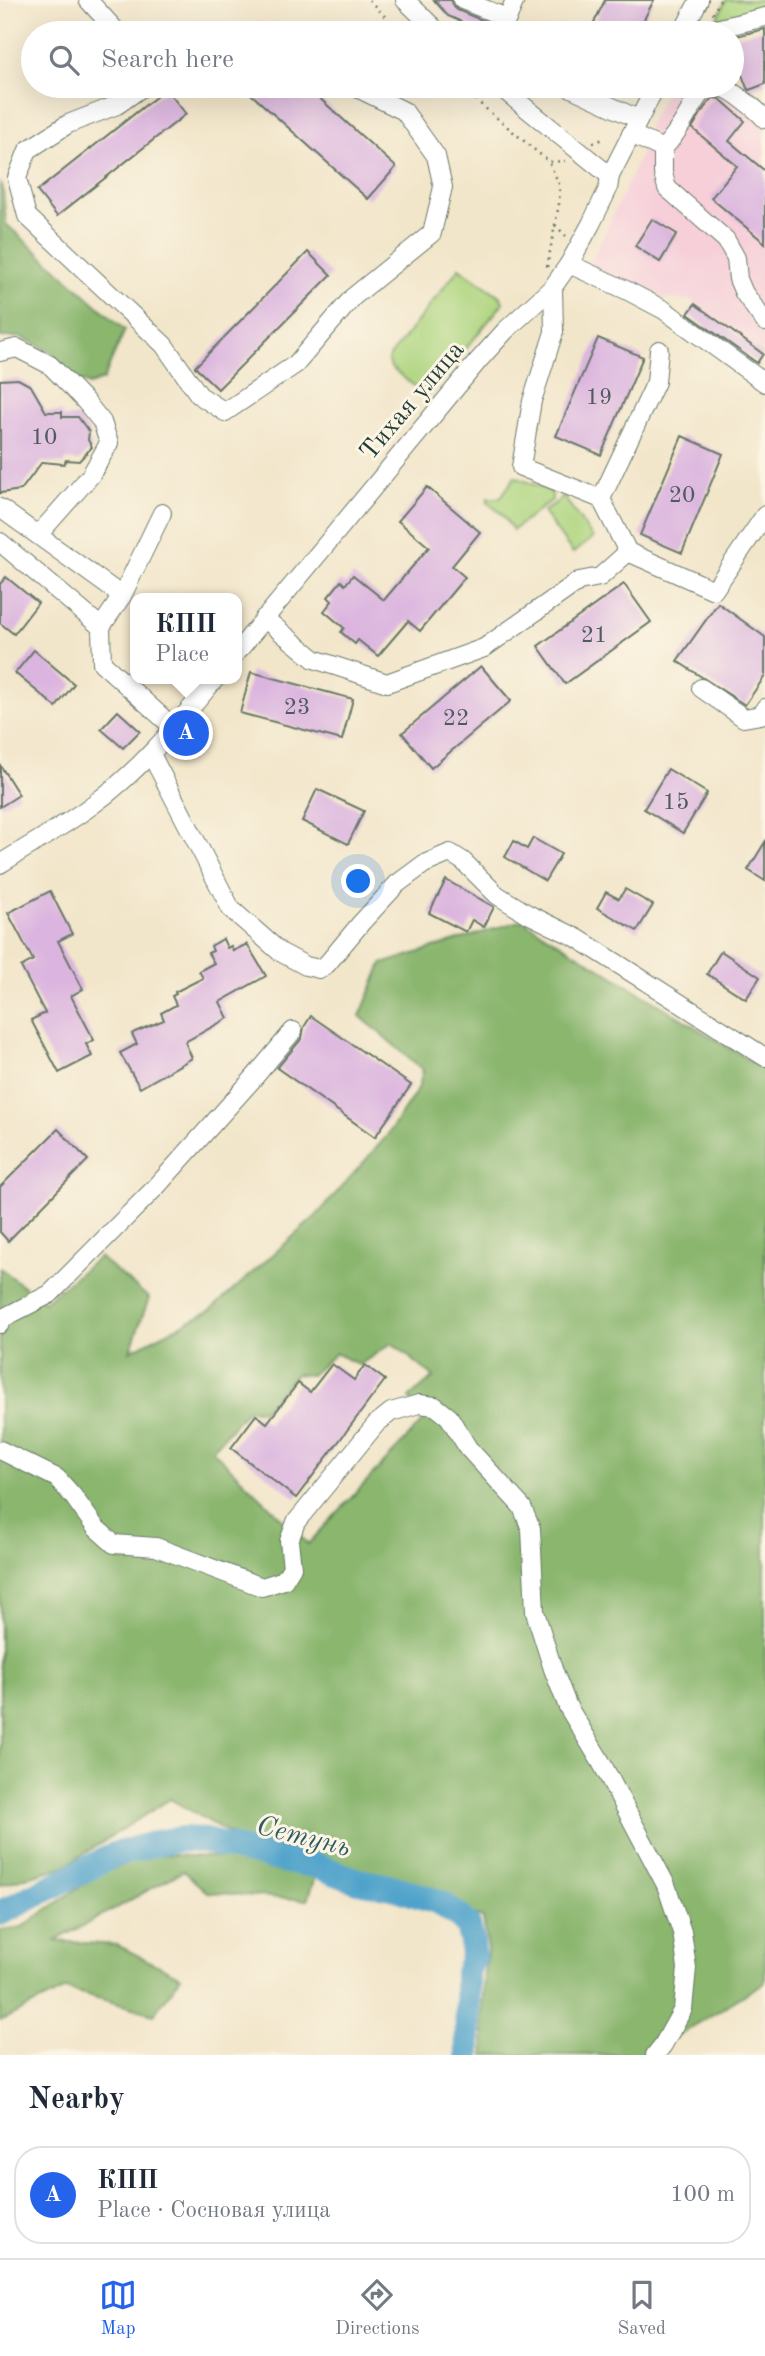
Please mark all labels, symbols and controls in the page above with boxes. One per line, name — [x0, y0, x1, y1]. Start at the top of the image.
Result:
search box — [21, 21, 744, 98]
icon: search — [45, 41, 83, 79]
text: Search here — [101, 47, 234, 73]
street label: Тихая улица — [356, 337, 470, 466]
house number: 19 — [586, 386, 612, 409]
house number: 10 — [31, 426, 57, 449]
house number: 20 — [669, 484, 695, 507]
popup — [130, 593, 242, 684]
text: КПП — [155, 612, 217, 638]
house number: 21 — [581, 624, 607, 647]
text: Place — [155, 643, 209, 666]
house number: 23 — [284, 696, 310, 719]
pin: A — [163, 707, 209, 759]
house number: 22 — [443, 707, 469, 730]
house number: 15 — [663, 791, 689, 814]
your location — [341, 864, 375, 898]
water label: Сетунь — [253, 1813, 353, 1863]
text: Nearby — [28, 2085, 125, 2115]
text: КПП — [97, 2168, 158, 2194]
text: A — [44, 2183, 62, 2206]
text: 100 m — [670, 2183, 735, 2206]
text: Place · Сосновая улица — [97, 2199, 331, 2222]
tab: Map — [99, 2276, 137, 2341]
tab: Directions — [335, 2276, 420, 2341]
tab: Saved — [618, 2276, 666, 2341]

